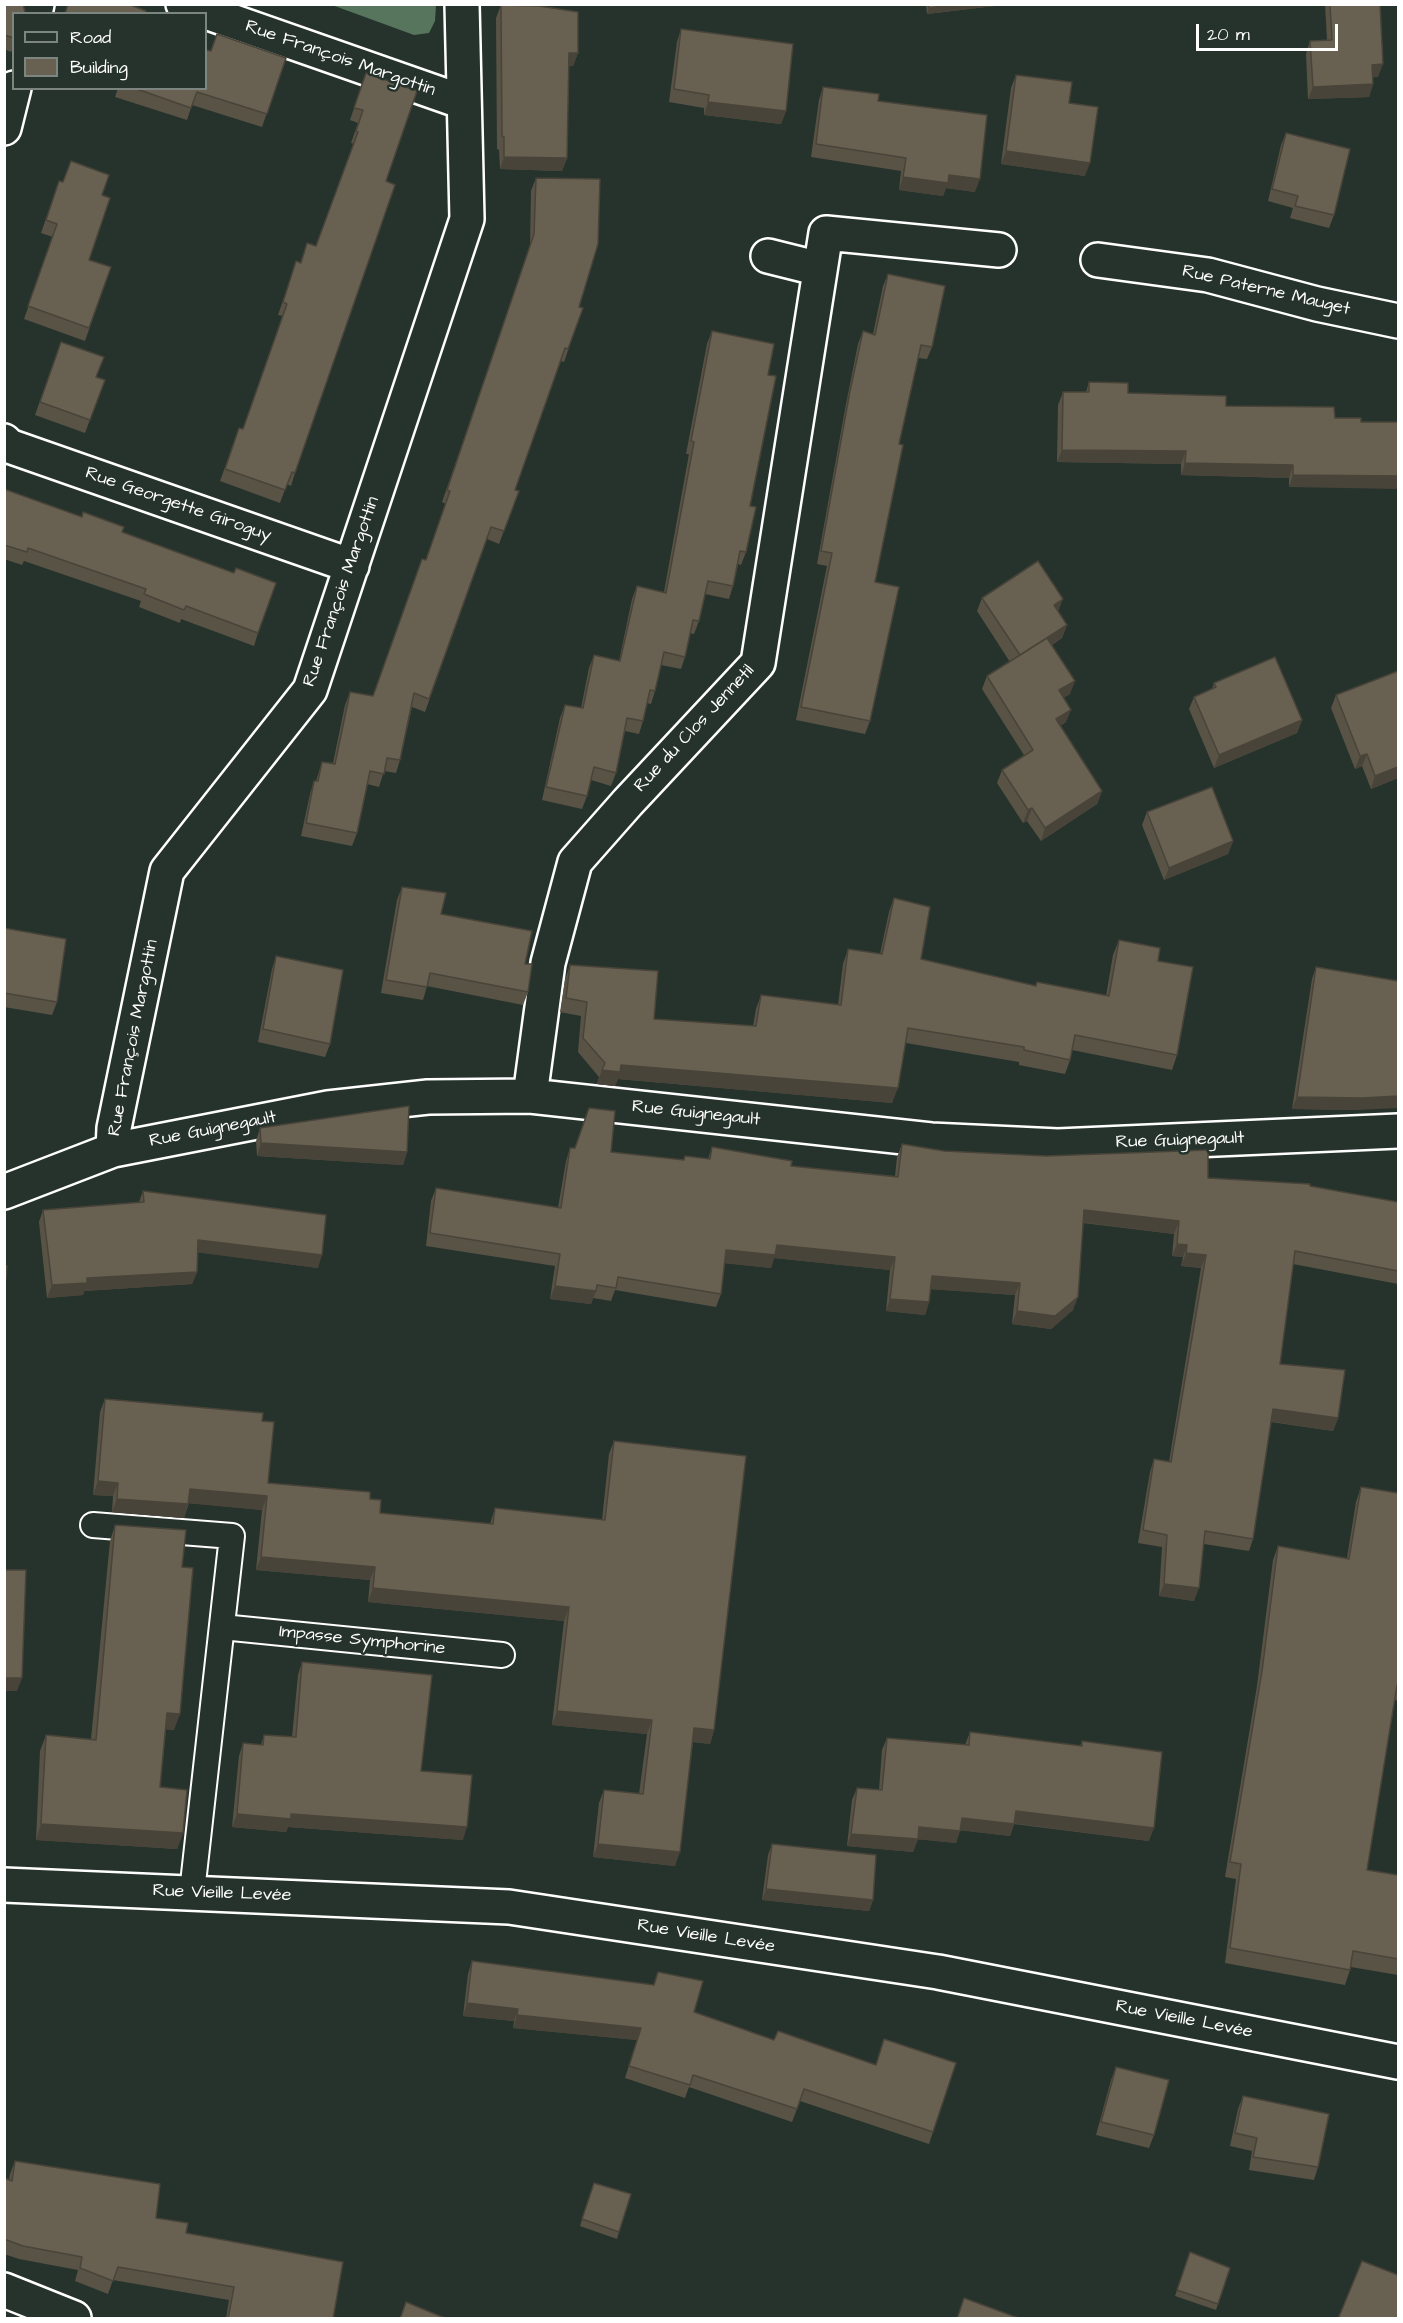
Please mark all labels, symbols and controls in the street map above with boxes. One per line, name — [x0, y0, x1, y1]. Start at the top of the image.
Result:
legend — [12, 12, 207, 90]
scale bar — [1199, 12, 1342, 50]
street label: Rue François Margottin — [242, 16, 438, 102]
text: 20 m — [1207, 22, 1250, 47]
text: Road — [70, 25, 111, 50]
text: Building — [70, 55, 128, 80]
street label: Rue Paterne Mauget — [1180, 261, 1352, 321]
street label: Rue Georgette Giroguy — [82, 463, 274, 547]
street label: Rue François Margottin — [299, 494, 385, 690]
street label: Rue du Clos Jennetil — [630, 661, 760, 797]
street label: Rue François Margottin — [104, 938, 164, 1138]
street label: Rue Guignegault — [631, 1097, 761, 1131]
street label: Rue Guignegault — [148, 1107, 278, 1153]
street label: Rue Guignegault — [1115, 1128, 1245, 1154]
street label: Impasse Symphorine — [278, 1622, 446, 1660]
street label: Rue Vieille Levée — [152, 1881, 292, 1907]
street label: Rue Vieille Levée — [636, 1915, 776, 1959]
street label: Rue Vieille Levée — [1114, 1996, 1254, 2044]

